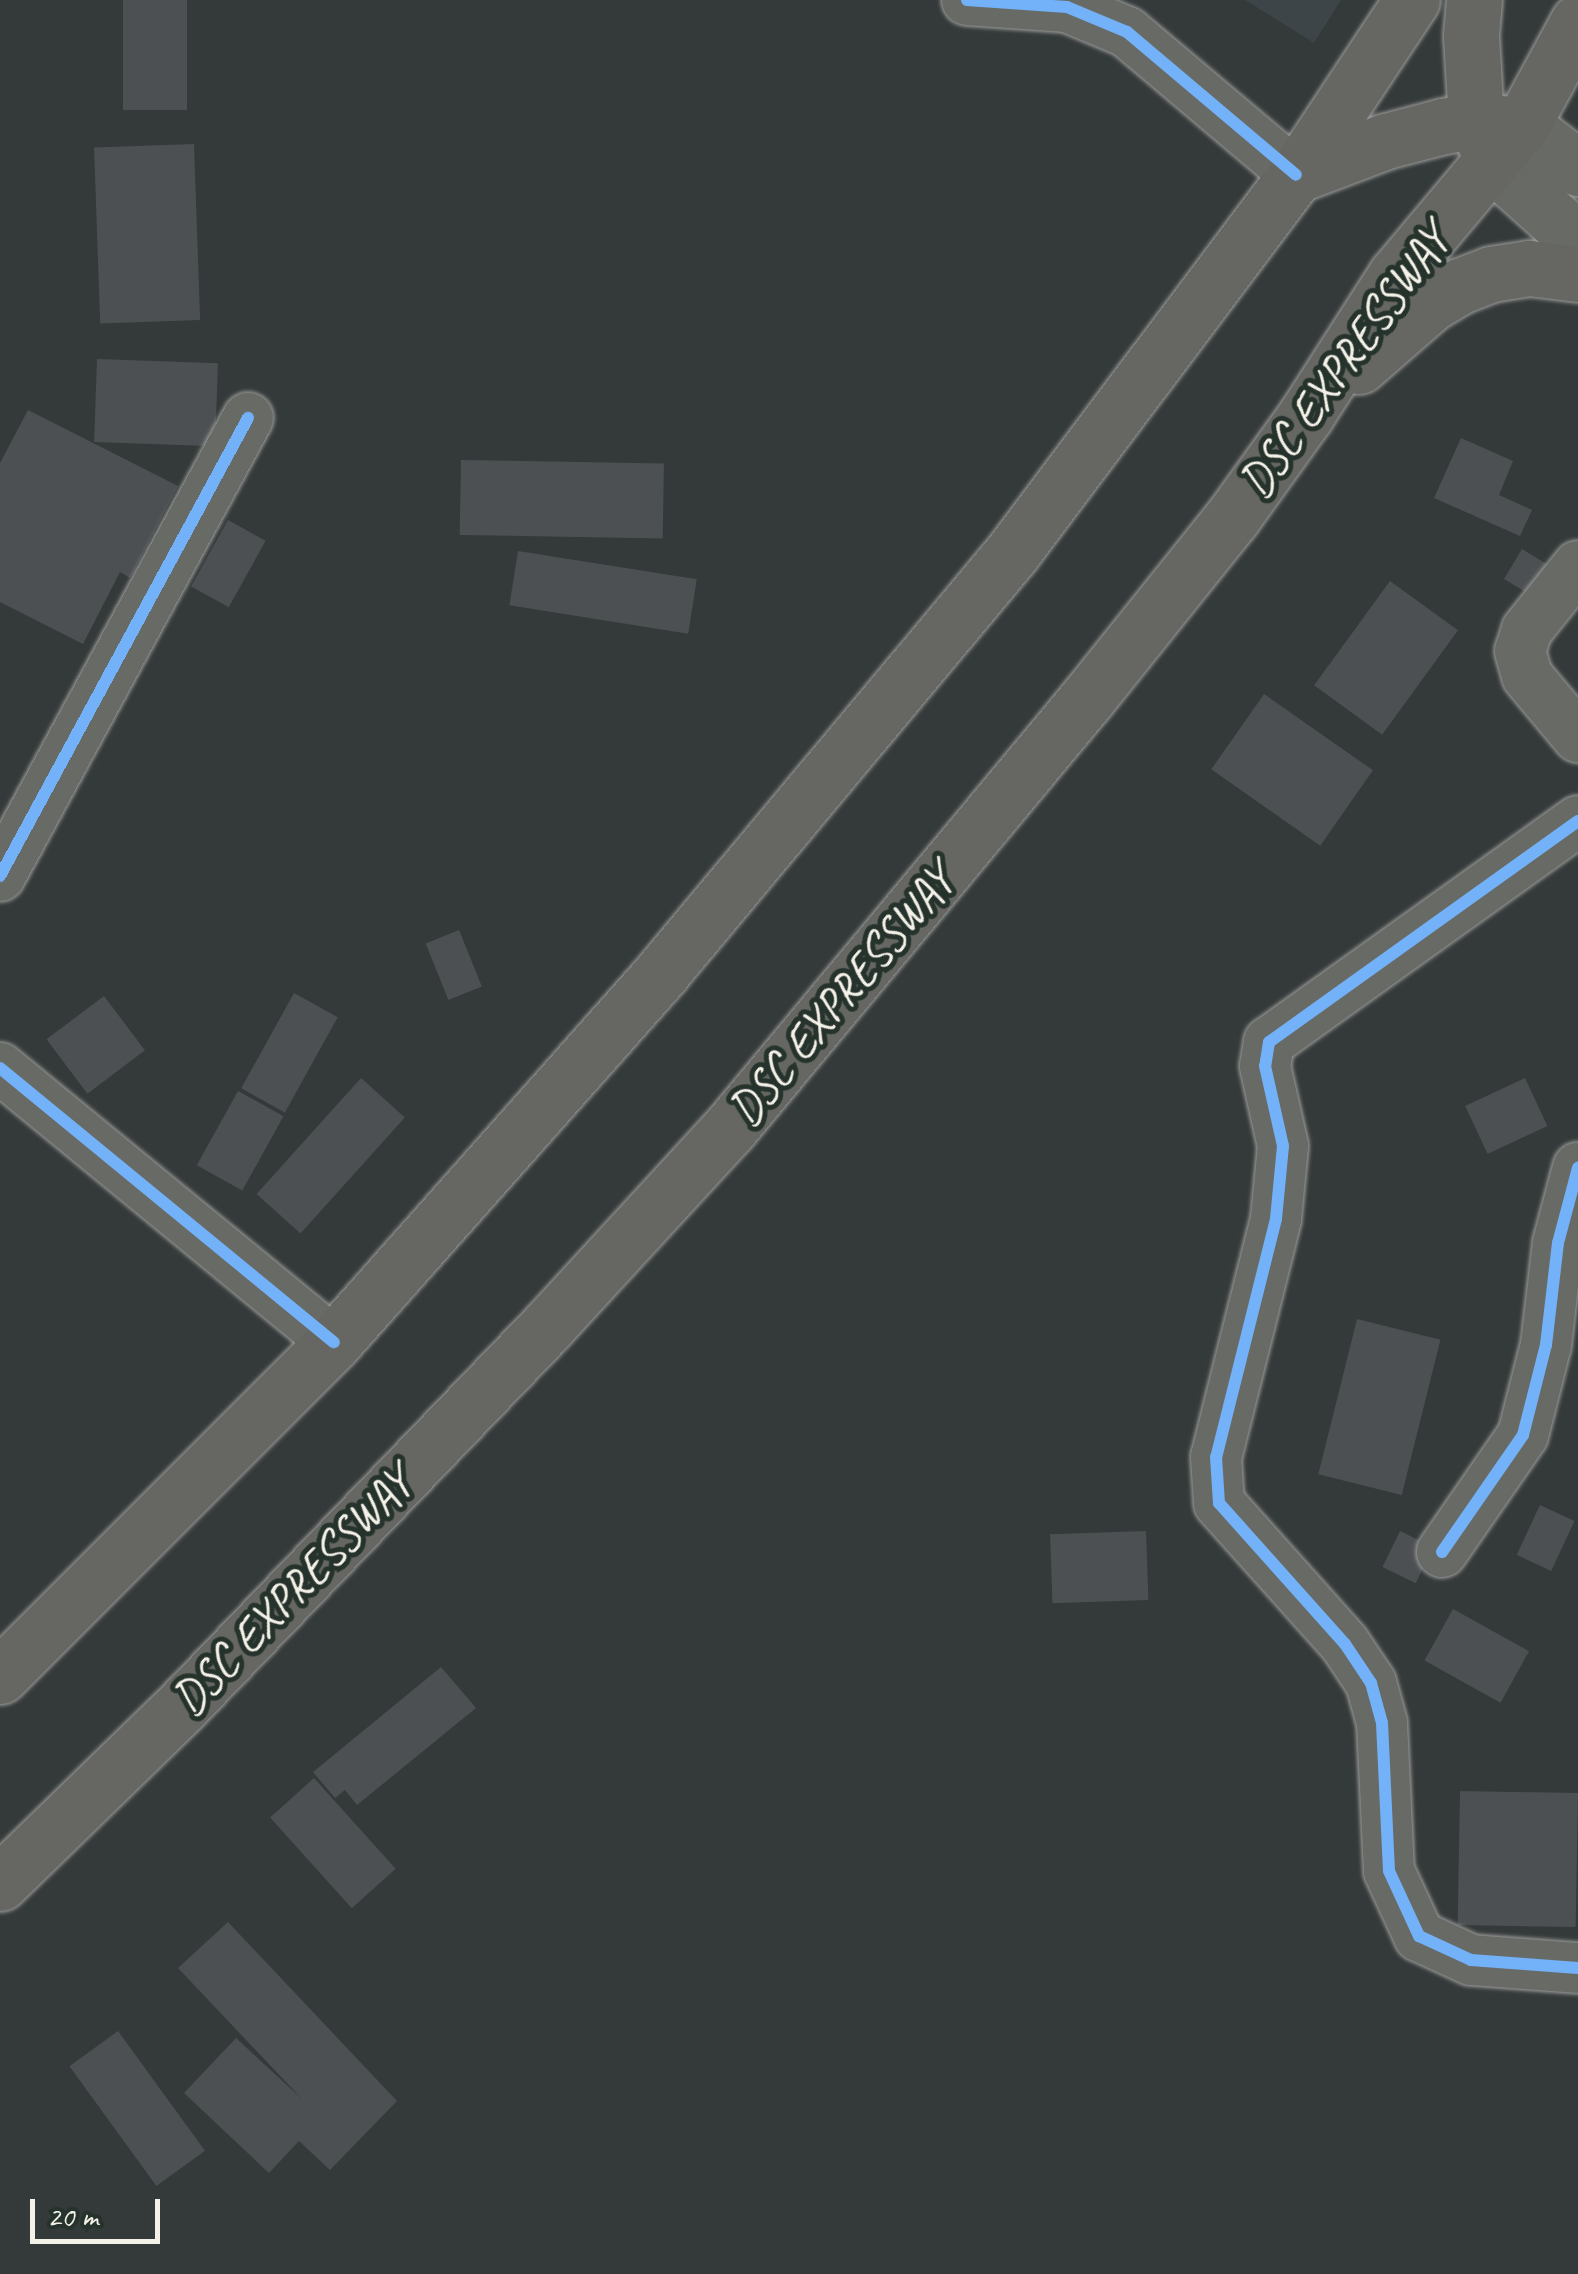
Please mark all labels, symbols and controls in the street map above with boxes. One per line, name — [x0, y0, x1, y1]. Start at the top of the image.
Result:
street label: DSC EXPRESSWAY — [1226, 214, 1462, 508]
street label: DSC EXPRESSWAY — [715, 853, 967, 1137]
street label: DSC EXPRESSWAY — [159, 1455, 425, 1727]
scale bar — [35, 2179, 165, 2241]
text: 20 m — [47, 2197, 98, 2235]

